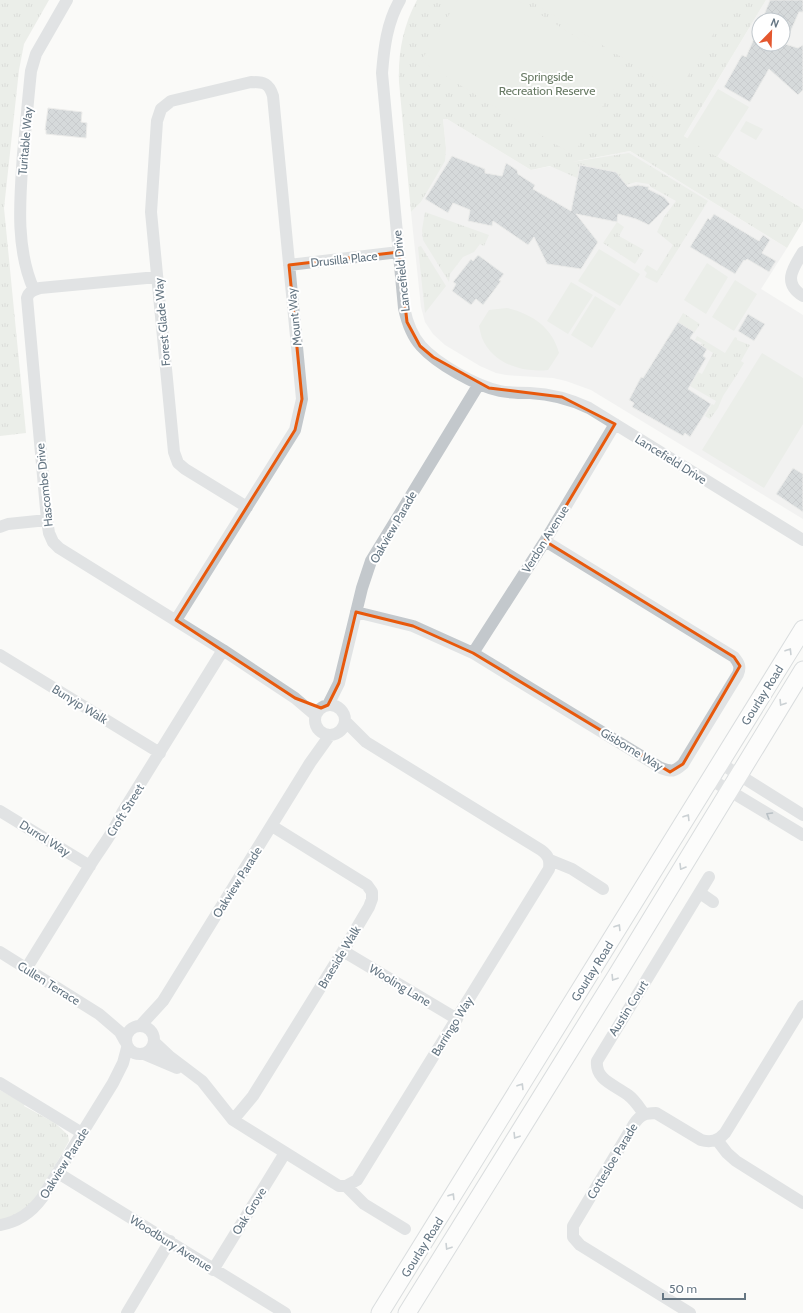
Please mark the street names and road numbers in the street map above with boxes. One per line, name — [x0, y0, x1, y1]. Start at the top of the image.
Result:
street label: Turitable Way — [15, 106, 35, 176]
street label: Lancefield Drive — [389, 230, 413, 312]
street label: Drusilla Place — [310, 248, 378, 270]
street label: Forest Glade Way — [151, 277, 173, 367]
street label: Mount Way — [283, 287, 305, 347]
street label: Lancefield Drive — [632, 431, 710, 487]
street label: Hascombe Drive — [32, 442, 56, 528]
street label: Oakview Parade — [366, 488, 420, 566]
street label: Verdon Avenue — [518, 502, 572, 576]
street label: Gourlay Road — [738, 662, 786, 728]
street label: Bunyip Walk — [49, 681, 111, 727]
street label: Gisborne Way — [598, 724, 666, 774]
street label: Croft Street — [103, 781, 147, 839]
street label: Durrol Way — [17, 817, 73, 859]
street label: Oakview Parade — [209, 844, 265, 920]
street label: Braeside Walk — [314, 922, 364, 991]
street label: Gourlay Road — [568, 938, 616, 1004]
street label: Cullen Terrace — [15, 958, 83, 1008]
street label: Wooling Lane — [366, 961, 434, 1009]
street label: Austin Court — [605, 978, 651, 1038]
street label: Barringo Way — [428, 993, 476, 1059]
street label: Cottesloe Parade — [583, 1120, 641, 1202]
street label: Oakview Parade — [36, 1125, 92, 1201]
street label: Oak Grove — [229, 1185, 269, 1237]
street label: Woodbury Avenue — [127, 1212, 215, 1274]
street label: Gourlay Road — [398, 1214, 446, 1280]

